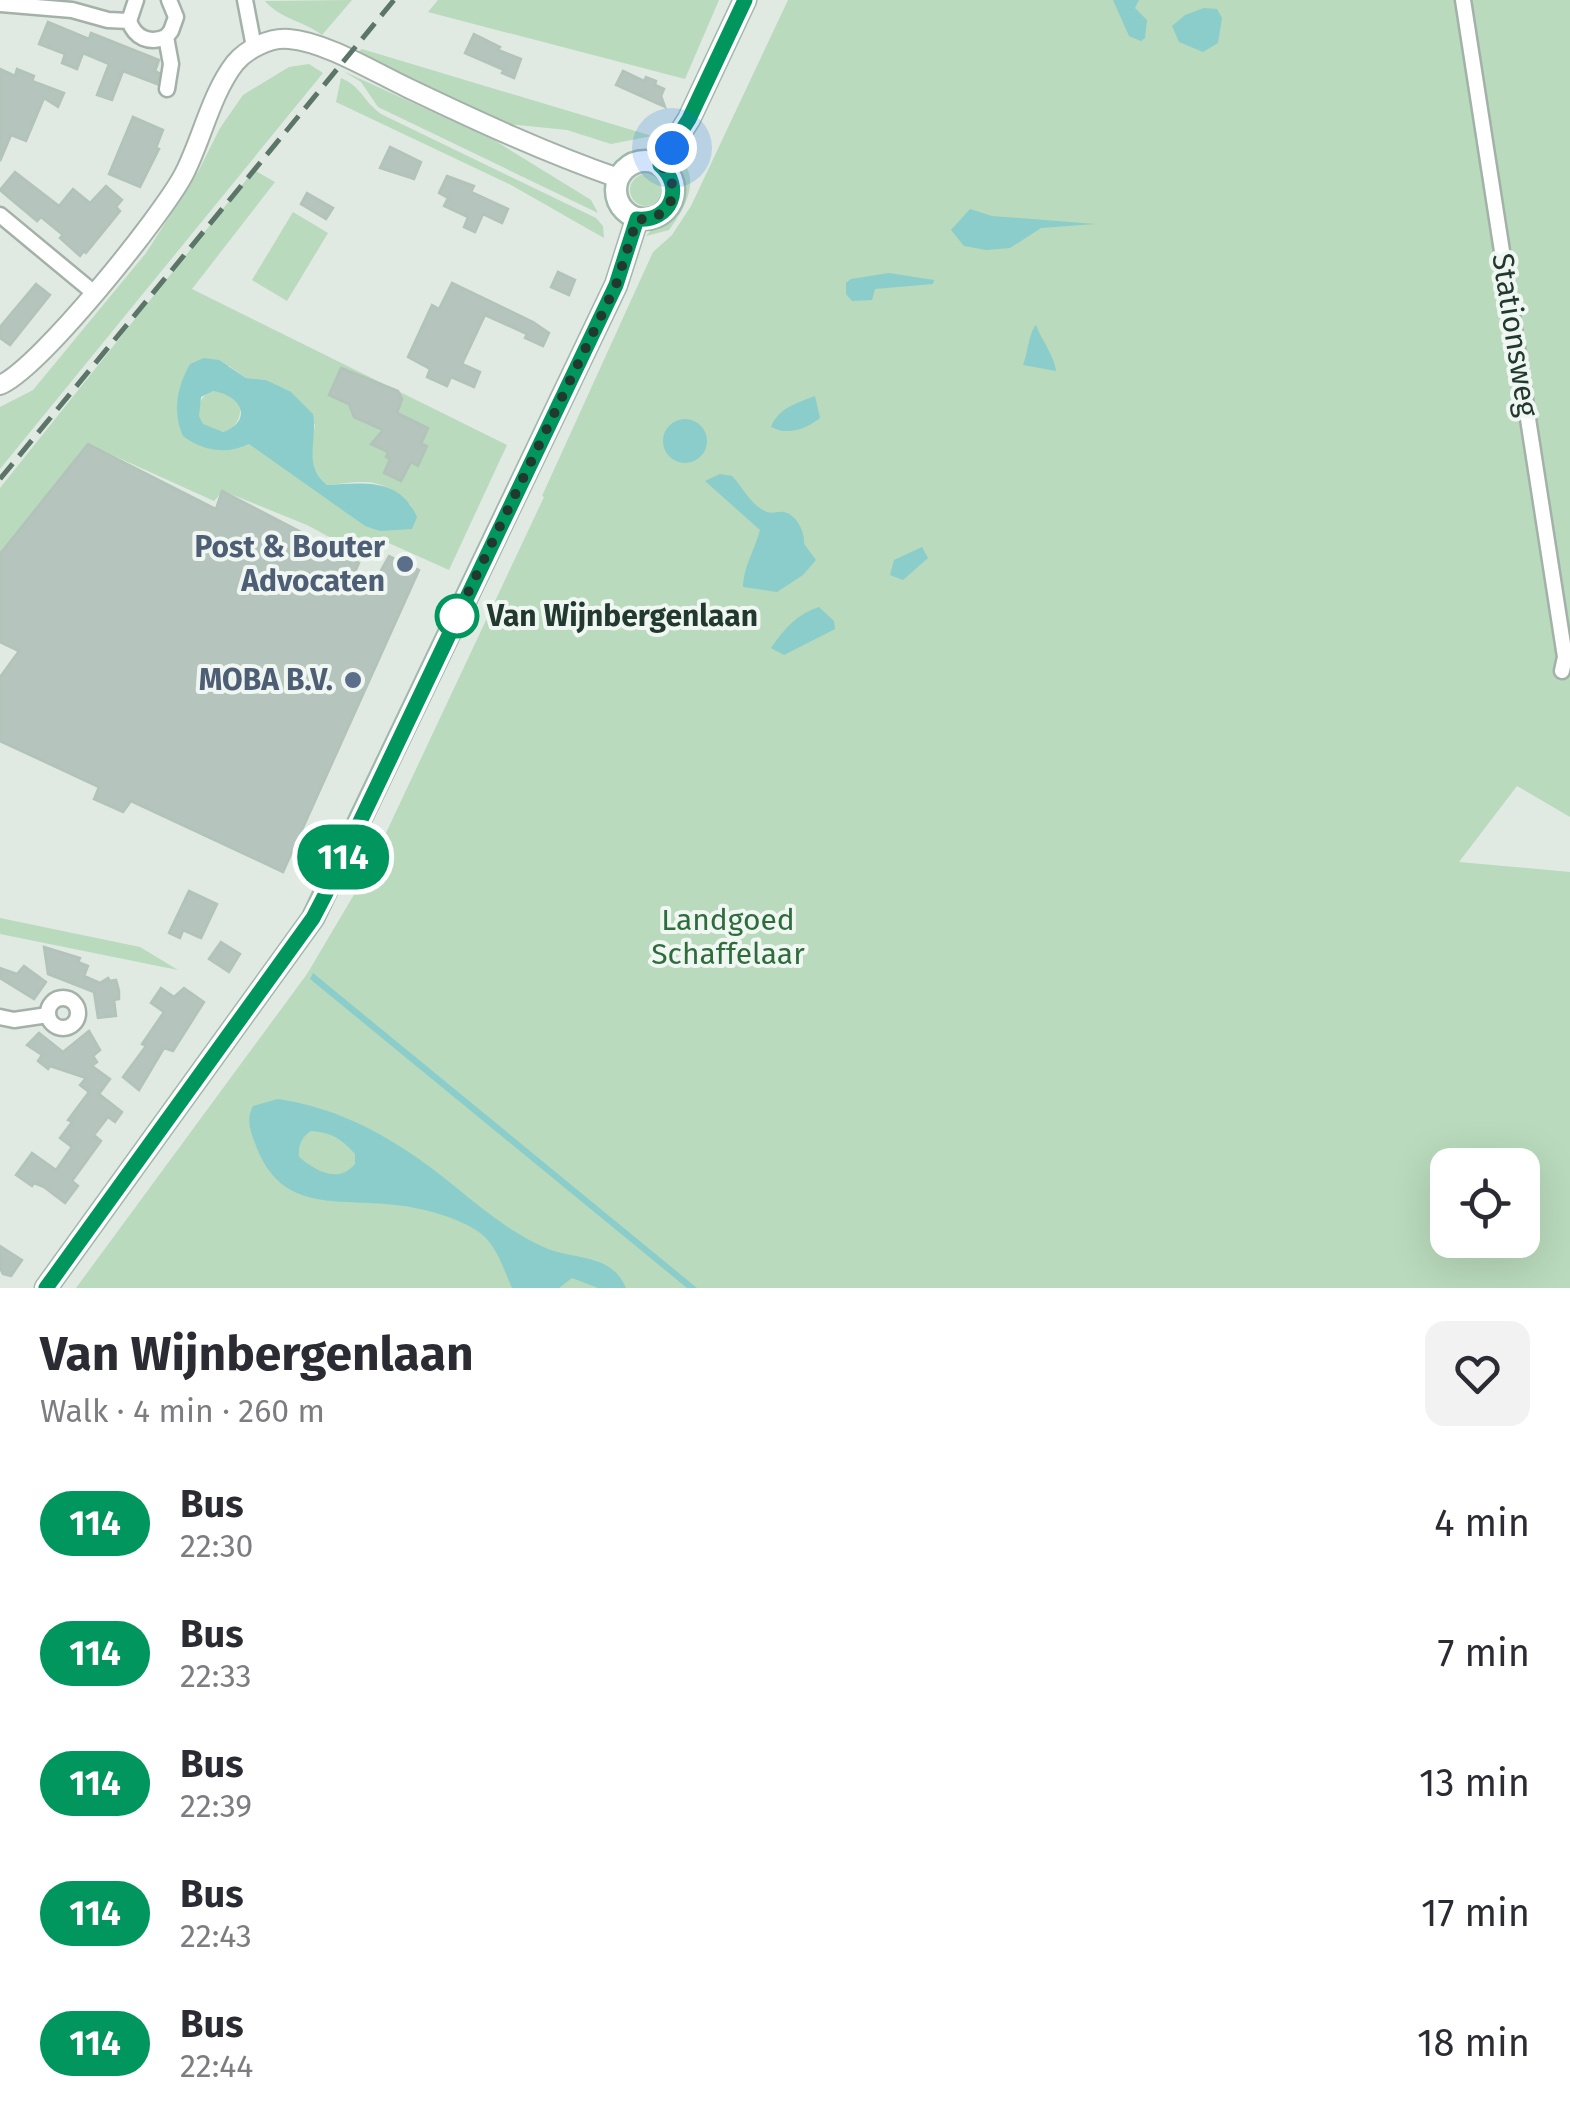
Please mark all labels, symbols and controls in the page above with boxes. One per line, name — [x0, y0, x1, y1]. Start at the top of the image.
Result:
your location — [647, 123, 697, 173]
street label: Stationsweg — [1484, 251, 1546, 420]
place label: Post & Bouter Advocaten — [194, 529, 386, 599]
marker: Post & Bouter Advocaten — [394, 553, 416, 575]
marker: Van Wijnbergenlaan — [436, 595, 478, 637]
place label: Van Wijnbergenlaan — [486, 598, 758, 634]
place label: MOBA B.V. — [199, 662, 333, 698]
marker: MOBA B.V. — [342, 669, 364, 691]
line badge: 114 — [286, 824, 400, 890]
text: 114 — [317, 836, 369, 878]
park label: Landgoed Schaffelaar — [651, 902, 805, 972]
map controls — [1430, 1148, 1540, 1258]
button: locate — [1430, 1148, 1540, 1258]
button: heart — [1425, 1321, 1530, 1426]
text: Van Wijnbergenlaan — [40, 1325, 474, 1383]
text: Walk · 4 min · 260 m — [40, 1392, 325, 1430]
text: Bus — [180, 1481, 244, 1527]
text: 4 min — [1434, 1500, 1530, 1546]
text: 114 — [69, 1502, 121, 1544]
text: 22:30 — [180, 1527, 253, 1565]
text: Bus — [180, 1611, 244, 1657]
text: 7 min — [1438, 1630, 1530, 1676]
text: 114 — [69, 1632, 121, 1674]
text: 22:33 — [180, 1657, 252, 1695]
text: Bus — [180, 1741, 244, 1787]
text: 13 min — [1419, 1760, 1530, 1806]
text: 114 — [69, 1762, 121, 1804]
text: 22:39 — [180, 1787, 252, 1825]
text: Bus — [180, 1871, 244, 1917]
text: 17 min — [1421, 1890, 1530, 1936]
text: 114 — [69, 1892, 121, 1934]
text: 22:43 — [180, 1917, 252, 1955]
text: Bus — [180, 2001, 244, 2047]
text: 18 min — [1417, 2020, 1530, 2066]
text: 114 — [69, 2022, 121, 2064]
text: 22:44 — [180, 2047, 253, 2085]

